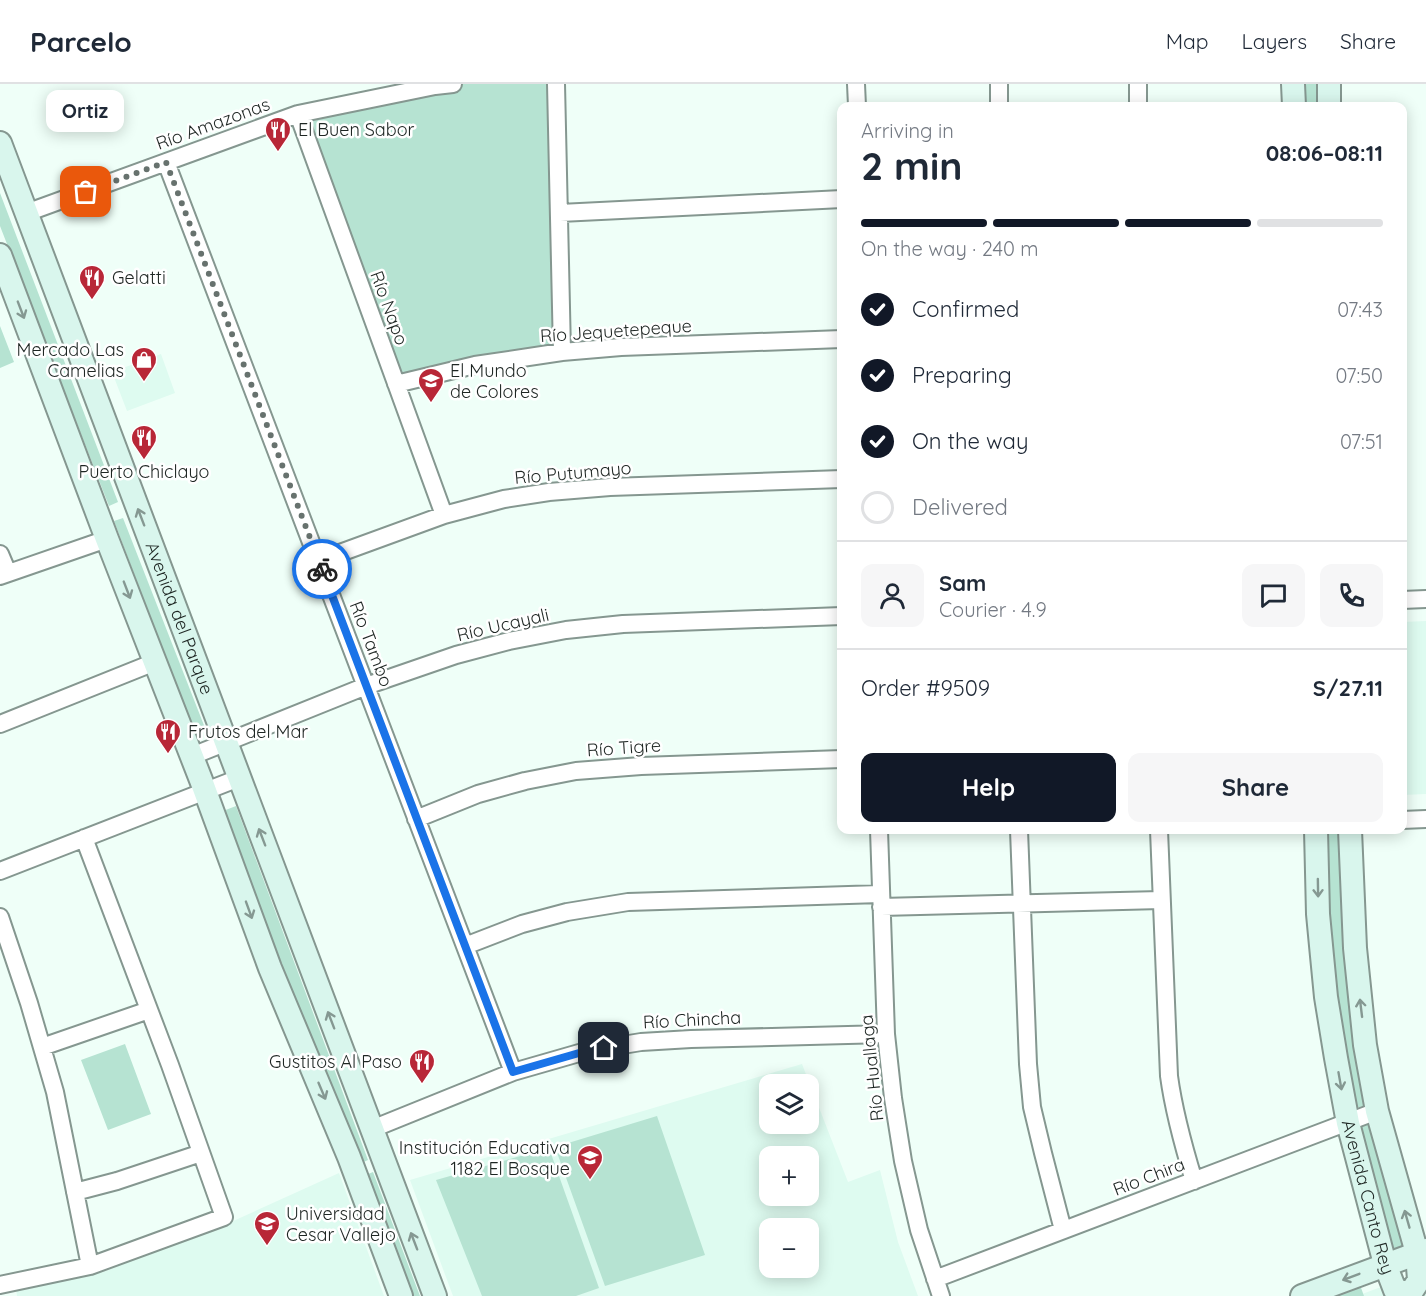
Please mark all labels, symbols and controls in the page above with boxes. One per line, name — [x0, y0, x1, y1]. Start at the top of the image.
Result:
text: Parcelo — [30, 24, 132, 59]
text: Map — [1166, 28, 1209, 54]
text: Layers — [1242, 28, 1307, 54]
text: Share — [1340, 28, 1396, 54]
callout: Ortiz — [47, 90, 125, 132]
street label: Río Amazonas — [153, 92, 273, 155]
text: Ortiz — [62, 98, 108, 123]
restaurant icon: El Buen Sabor — [263, 115, 293, 153]
place label: El Buen Sabor — [298, 118, 415, 141]
text: Arriving in — [861, 118, 954, 143]
text: 08:06–08:11 — [1266, 139, 1383, 167]
text: 2 min — [861, 141, 963, 190]
pin — [60, 166, 111, 217]
icon: bag — [69, 175, 102, 208]
text: On the way · 240 m — [861, 236, 1039, 261]
restaurant icon: Gelatti — [77, 263, 107, 301]
place label: Gelatti — [112, 266, 166, 289]
street label: Río Napo — [365, 267, 414, 348]
icon: check — [861, 293, 894, 326]
text: Confirmed — [912, 295, 1019, 323]
text: 07:43 — [1337, 297, 1383, 322]
one-way arrow — [16, 300, 27, 319]
street label: Río Jequetepeque — [539, 314, 693, 347]
place label: Mercado Las Camelias — [17, 338, 124, 382]
shop icon: Mercado Las Camelias — [129, 345, 159, 383]
place label: El Mundo de Colores — [450, 359, 539, 403]
icon: check — [861, 359, 894, 392]
text: Preparing — [912, 361, 1012, 389]
text: 07:50 — [1335, 363, 1383, 388]
school or university icon: El Mundo de Colores — [416, 366, 446, 404]
restaurant icon: Puerto Chiclayo — [129, 423, 159, 461]
icon: check — [861, 425, 894, 458]
text: On the way — [912, 427, 1028, 455]
text: 07:51 — [1340, 429, 1383, 454]
street label: Río Putumayo — [514, 456, 632, 489]
place label: Puerto Chiclayo — [79, 460, 210, 483]
text: Delivered — [912, 493, 1008, 521]
one-way arrow — [135, 508, 146, 527]
street label: Avenida del Parque — [141, 539, 219, 698]
courier — [292, 539, 352, 599]
icon: bike — [306, 553, 339, 586]
button: person — [861, 564, 924, 627]
button: chat — [1242, 564, 1305, 627]
button: phone — [1320, 564, 1383, 627]
text: Sam — [939, 569, 986, 597]
one-way arrow — [122, 580, 133, 599]
text: Courier · 4.9 — [939, 597, 1047, 622]
street label: Río Tambo — [345, 598, 398, 690]
street label: Río Ucayali — [455, 603, 551, 646]
text: Order #9509 — [861, 674, 990, 702]
text: S/27.11 — [1313, 674, 1383, 702]
restaurant icon: Frutos del Mar — [153, 717, 183, 755]
place label: Frutos del Mar — [188, 720, 308, 743]
street label: Río Tigre — [586, 733, 662, 762]
button: Help — [861, 753, 1116, 822]
button: Share — [1128, 753, 1383, 822]
one-way arrow — [255, 828, 266, 847]
one-way arrow — [1312, 877, 1323, 897]
one-way arrow — [244, 900, 255, 919]
one-way arrow — [1355, 999, 1366, 1019]
street label: Río Chincha — [642, 1005, 742, 1034]
one-way arrow — [324, 1011, 335, 1029]
street label: Río Huallaga — [854, 1014, 889, 1122]
pin — [578, 1022, 629, 1073]
icon: home — [587, 1031, 620, 1064]
restaurant icon: Gustitos Al Paso — [407, 1047, 437, 1085]
place label: Gustitos Al Paso — [269, 1050, 402, 1073]
one-way arrow — [1335, 1071, 1346, 1091]
map controls — [759, 1074, 819, 1278]
button: layers — [759, 1074, 819, 1134]
one-way arrow — [317, 1081, 328, 1099]
street label: Avenida Canto Rey — [1337, 1117, 1400, 1278]
place label: Institución Educativa 1182 El Bosque — [399, 1136, 570, 1180]
school or university icon: Institución Educativa 1182 El Bosque — [575, 1143, 605, 1181]
button: + — [759, 1146, 819, 1206]
street label: Río Chira — [1110, 1152, 1188, 1201]
place label: Universidad Cesar Vallejo — [286, 1202, 396, 1246]
school or university icon: Universidad Cesar Vallejo — [252, 1209, 282, 1247]
one-way arrow — [1401, 1210, 1412, 1229]
button: − — [759, 1218, 819, 1278]
one-way arrow — [408, 1232, 419, 1251]
one-way arrow — [1343, 1272, 1361, 1283]

